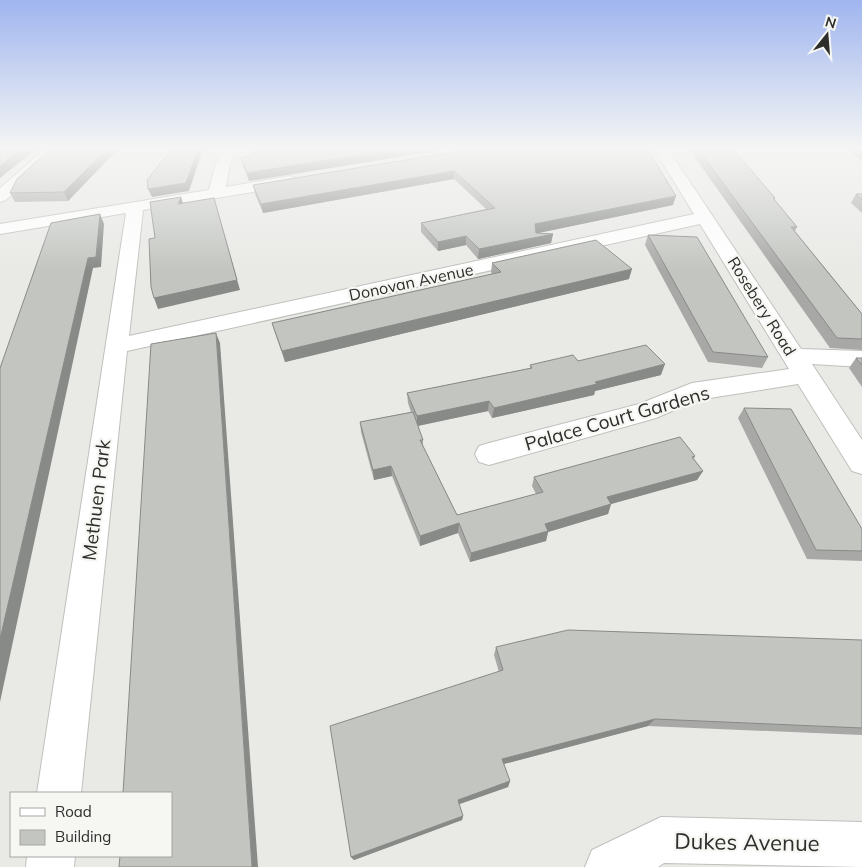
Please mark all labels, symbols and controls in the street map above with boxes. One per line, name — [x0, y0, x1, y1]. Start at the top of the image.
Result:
north arrow — [802, 10, 852, 60]
text: N — [823, 12, 838, 33]
street label: Rosebery Road — [724, 253, 800, 359]
street label: Donovan Avenue — [347, 259, 475, 305]
street label: Palace Court Gardens — [522, 380, 712, 456]
street label: Methuen Park — [77, 438, 115, 562]
legend — [10, 792, 172, 857]
text: Road — [55, 802, 92, 821]
text: Building — [55, 827, 111, 846]
street label: Dukes Avenue — [674, 827, 820, 857]

